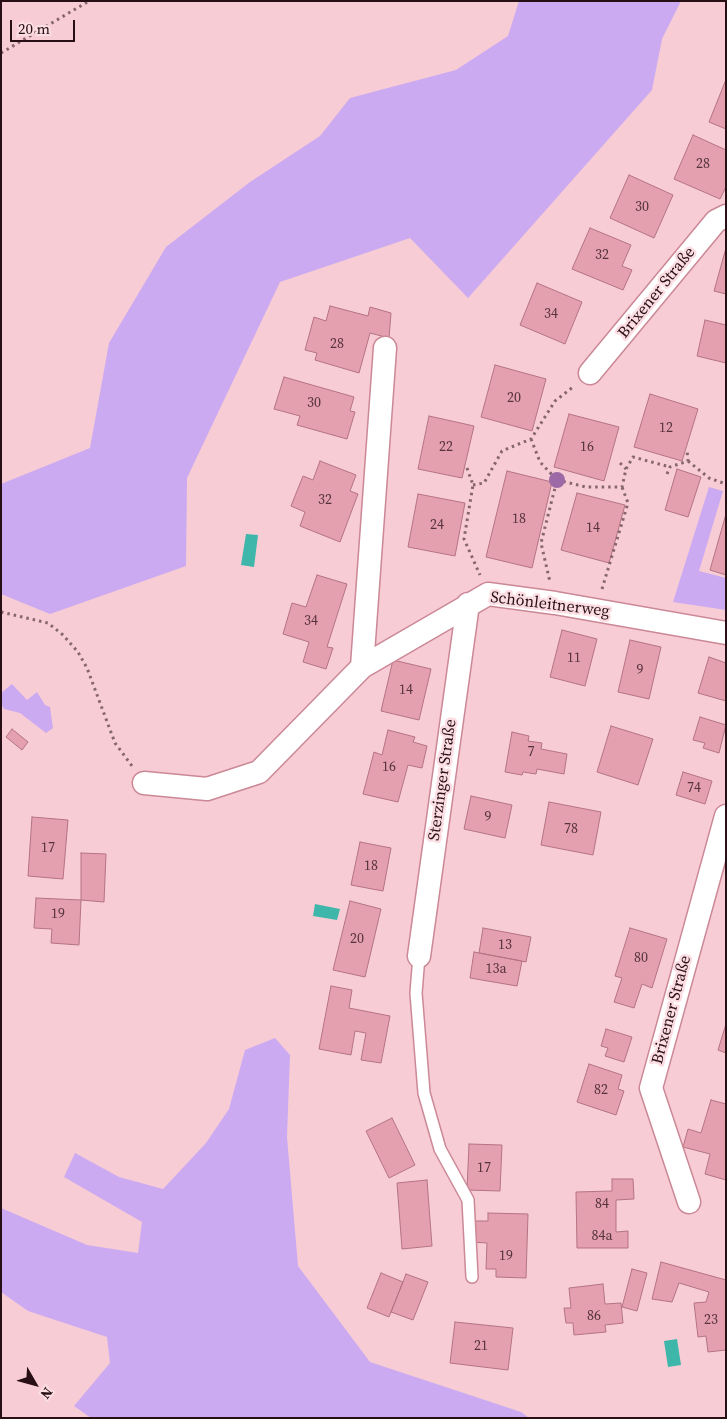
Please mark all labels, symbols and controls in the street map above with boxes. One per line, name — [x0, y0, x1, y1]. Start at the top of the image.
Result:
scale bar — [12, 10, 78, 42]
text: 20 m — [18, 18, 50, 39]
house number: 28 — [696, 156, 710, 172]
house number: 30 — [635, 199, 649, 215]
street label: Brixener Straße — [614, 244, 700, 342]
house number: 32 — [595, 247, 609, 263]
house number: 34 — [544, 306, 558, 322]
house number: 28 — [330, 336, 344, 352]
house number: 20 — [507, 390, 521, 406]
house number: 30 — [307, 395, 321, 411]
house number: 12 — [659, 420, 673, 436]
house number: 22 — [439, 439, 453, 455]
house number: 16 — [580, 439, 594, 455]
house number: 32 — [318, 492, 332, 508]
house number: 18 — [512, 511, 526, 527]
house number: 24 — [430, 517, 444, 533]
house number: 14 — [586, 520, 600, 536]
street label: Schönleitnerweg — [489, 588, 611, 622]
house number: 34 — [304, 613, 318, 629]
house number: 11 — [567, 650, 581, 666]
house number: 9 — [637, 662, 643, 678]
house number: 14 — [399, 682, 413, 698]
street label: Sterzinger Straße — [425, 718, 461, 842]
house number: 7 — [528, 744, 534, 760]
house number: 16 — [382, 759, 396, 775]
house number: 74 — [687, 780, 701, 796]
house number: 9 — [485, 809, 491, 825]
house number: 78 — [564, 821, 578, 837]
house number: 17 — [41, 840, 55, 856]
house number: 18 — [364, 858, 378, 874]
house number: 19 — [51, 906, 65, 922]
house number: 20 — [350, 931, 364, 947]
house number: 13 — [498, 937, 512, 953]
house number: 80 — [634, 950, 648, 966]
street label: Brixener Straße — [648, 954, 696, 1066]
house number: 13a — [485, 961, 507, 977]
house number: 82 — [594, 1082, 608, 1098]
house number: 17 — [477, 1160, 491, 1176]
house number: 84 — [595, 1196, 609, 1212]
house number: 84a — [591, 1228, 613, 1244]
house number: 19 — [499, 1248, 513, 1264]
house number: 86 — [587, 1308, 601, 1324]
house number: 23 — [704, 1312, 718, 1328]
house number: 21 — [474, 1338, 488, 1354]
north arrow — [10, 1359, 60, 1409]
text: N — [36, 1383, 58, 1403]

